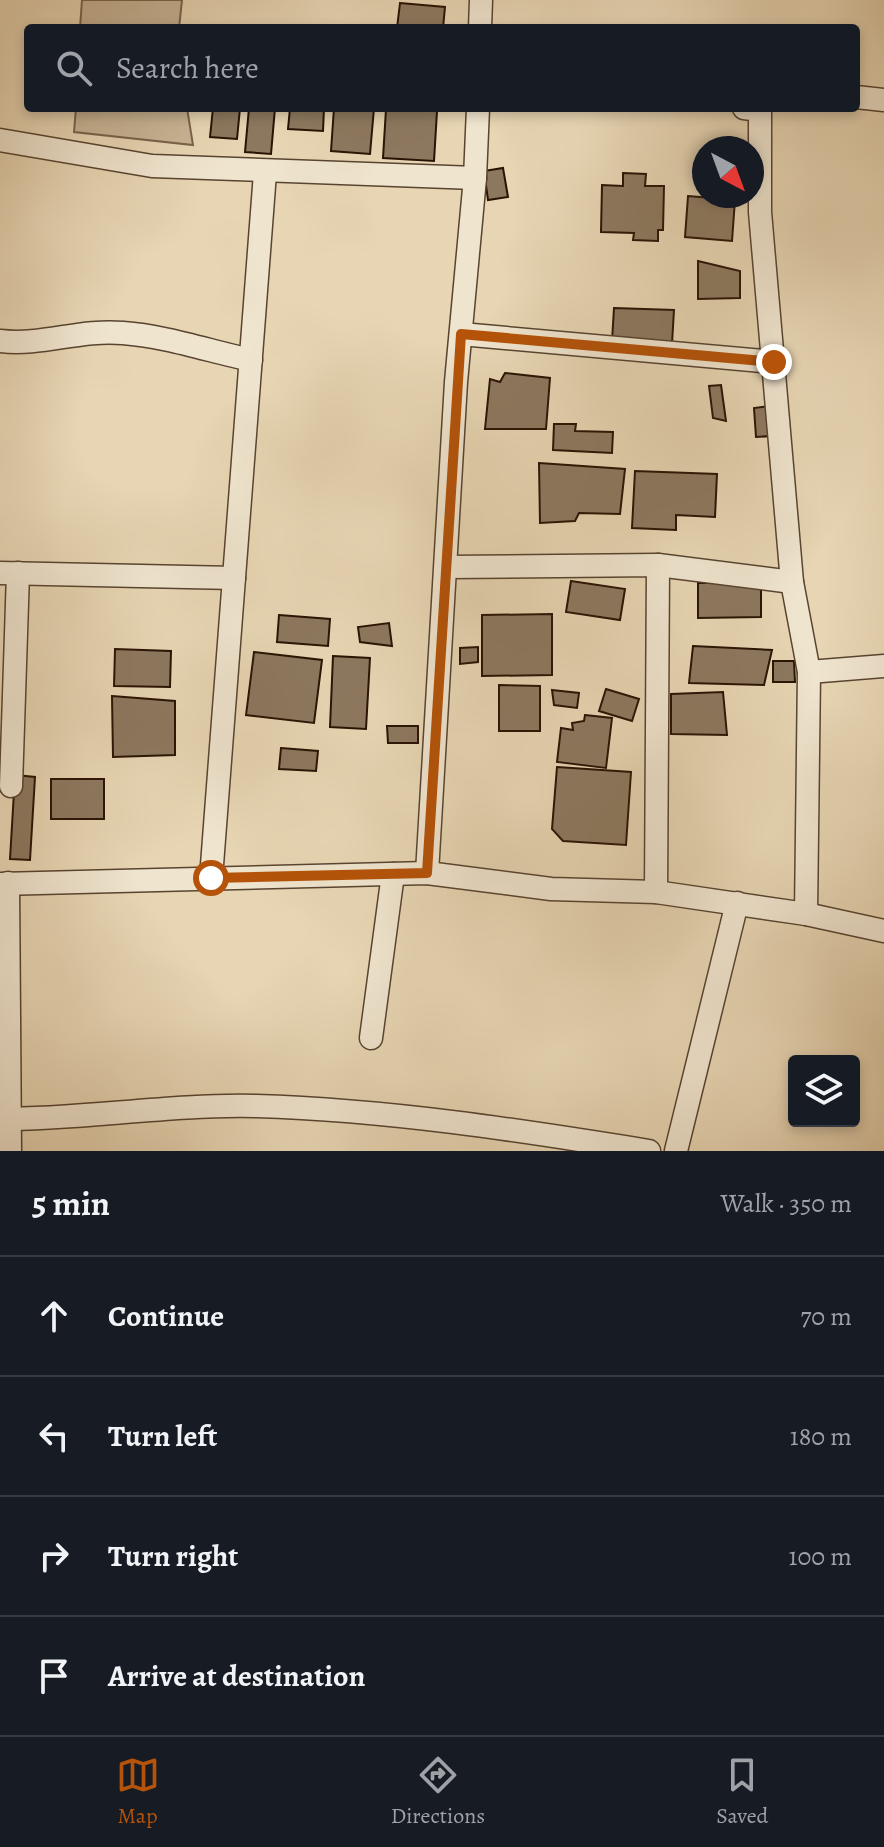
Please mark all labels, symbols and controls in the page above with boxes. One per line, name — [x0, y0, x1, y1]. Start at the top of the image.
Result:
search box — [24, 24, 860, 112]
icon: search — [52, 46, 96, 90]
text: Search here — [116, 48, 259, 88]
north arrow — [692, 136, 764, 208]
route end — [756, 344, 792, 380]
route start — [193, 860, 229, 896]
map controls — [788, 1055, 860, 1127]
button: layers — [788, 1055, 860, 1127]
text: 5 min — [32, 1180, 110, 1227]
text: Walk · 350 m — [720, 1186, 852, 1221]
icon: ahead — [32, 1294, 76, 1338]
text: Continue — [108, 1296, 224, 1336]
text: 70 m — [800, 1299, 852, 1334]
icon: left — [32, 1414, 76, 1458]
text: Turn left — [108, 1416, 217, 1456]
text: 180 m — [790, 1419, 852, 1454]
icon: right — [32, 1534, 76, 1578]
text: Turn right — [108, 1536, 238, 1576]
text: 100 m — [789, 1539, 852, 1574]
icon: arrive — [32, 1654, 76, 1698]
text: Arrive at destination — [108, 1656, 365, 1696]
tab: Map — [116, 1753, 160, 1831]
tab: Directions — [391, 1753, 485, 1831]
tab: Saved — [716, 1753, 768, 1831]

